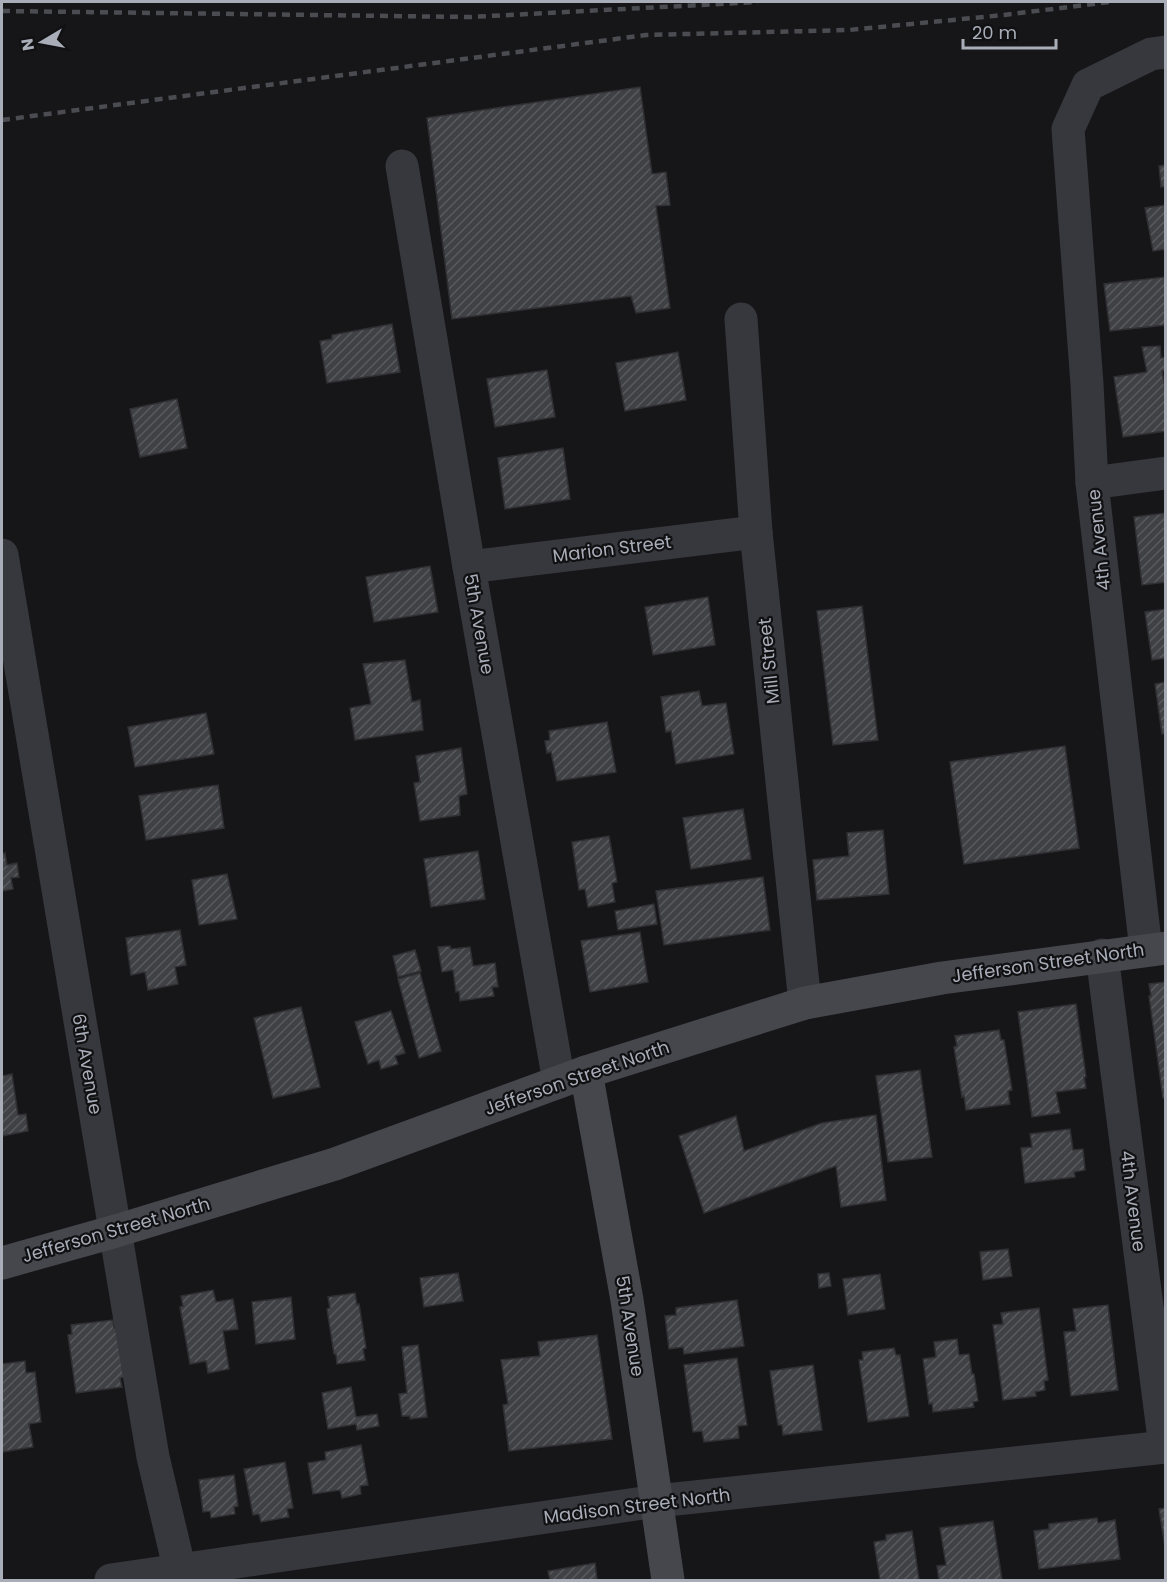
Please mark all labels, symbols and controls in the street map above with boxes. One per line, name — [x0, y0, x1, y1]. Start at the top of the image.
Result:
north arrow — [12, 12, 72, 72]
scale bar — [963, 12, 1056, 50]
text: 20 m — [972, 20, 1017, 45]
text: N — [15, 37, 40, 52]
street label: 4th Avenue — [1081, 488, 1116, 592]
street label: Marion Street — [551, 529, 673, 568]
street label: 5th Avenue — [458, 572, 501, 676]
street label: Mill Street — [752, 617, 785, 705]
street label: Jefferson Street North — [950, 937, 1146, 988]
street label: 6th Avenue — [66, 1012, 109, 1116]
street label: Jefferson Street North — [481, 1034, 673, 1121]
street label: 4th Avenue — [1115, 1149, 1152, 1253]
street label: Jefferson Street North — [19, 1191, 213, 1268]
street label: 5th Avenue — [610, 1274, 651, 1378]
street label: Madison Street North — [542, 1482, 732, 1529]

